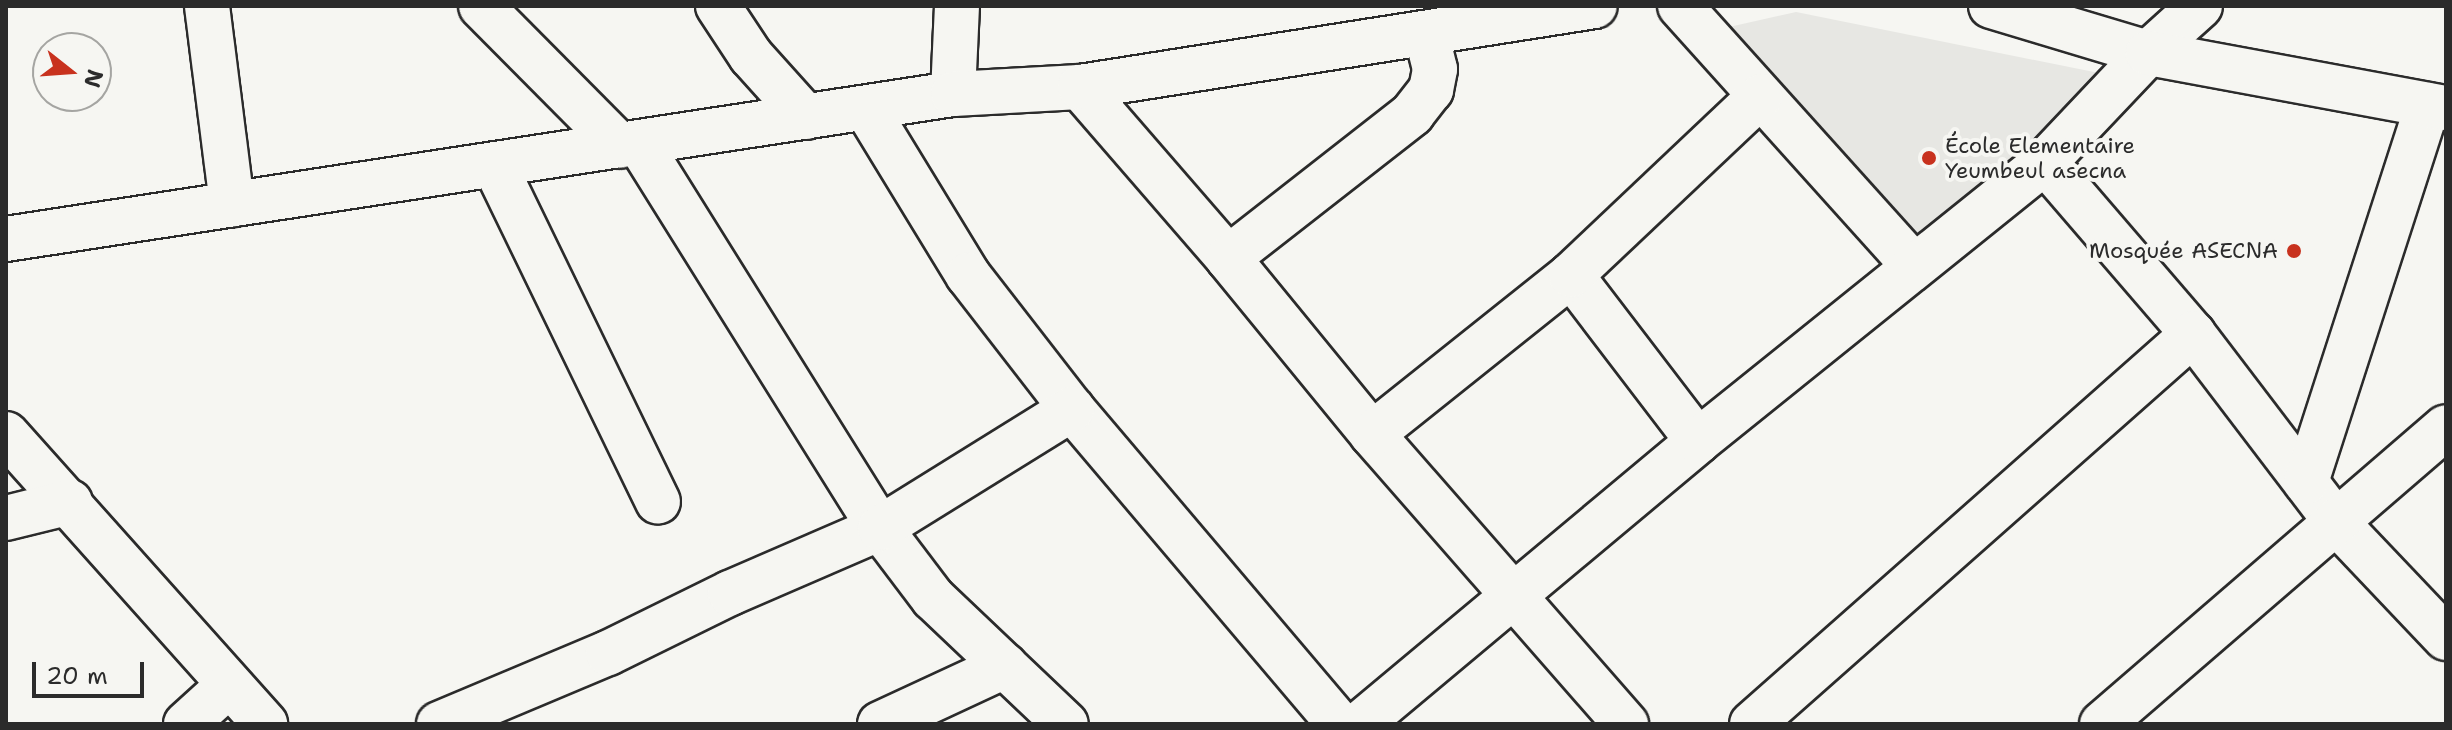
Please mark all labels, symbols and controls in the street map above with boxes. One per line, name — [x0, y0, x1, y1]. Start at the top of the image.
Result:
north arrow — [32, 32, 112, 112]
text: N — [77, 66, 110, 91]
place label: École Elementaire Yeumbeul asecna — [1945, 132, 2135, 184]
marker: École Elementaire Yeumbeul asecna — [1920, 149, 1938, 167]
place label: Mosquée ASECNA — [2089, 238, 2278, 264]
marker: Mosquée ASECNA — [2285, 242, 2303, 260]
scale bar — [36, 646, 148, 696]
text: 20 m — [46, 660, 108, 692]

